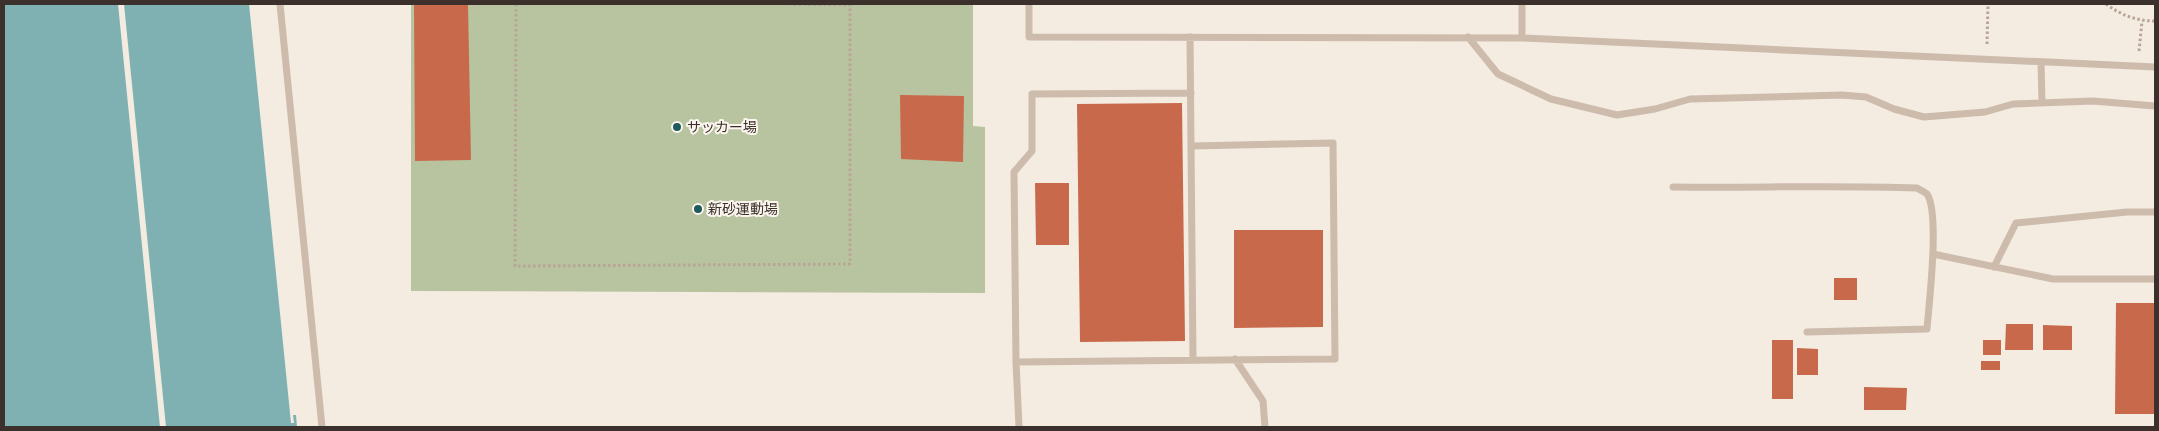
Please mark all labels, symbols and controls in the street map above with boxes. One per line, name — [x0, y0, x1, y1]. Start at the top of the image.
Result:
place label: サッカー場 — [687, 119, 757, 135]
marker: サッカー場 — [671, 121, 683, 133]
place label: 新砂運動場 — [708, 201, 778, 217]
marker: 新砂運動場 — [692, 203, 704, 215]

